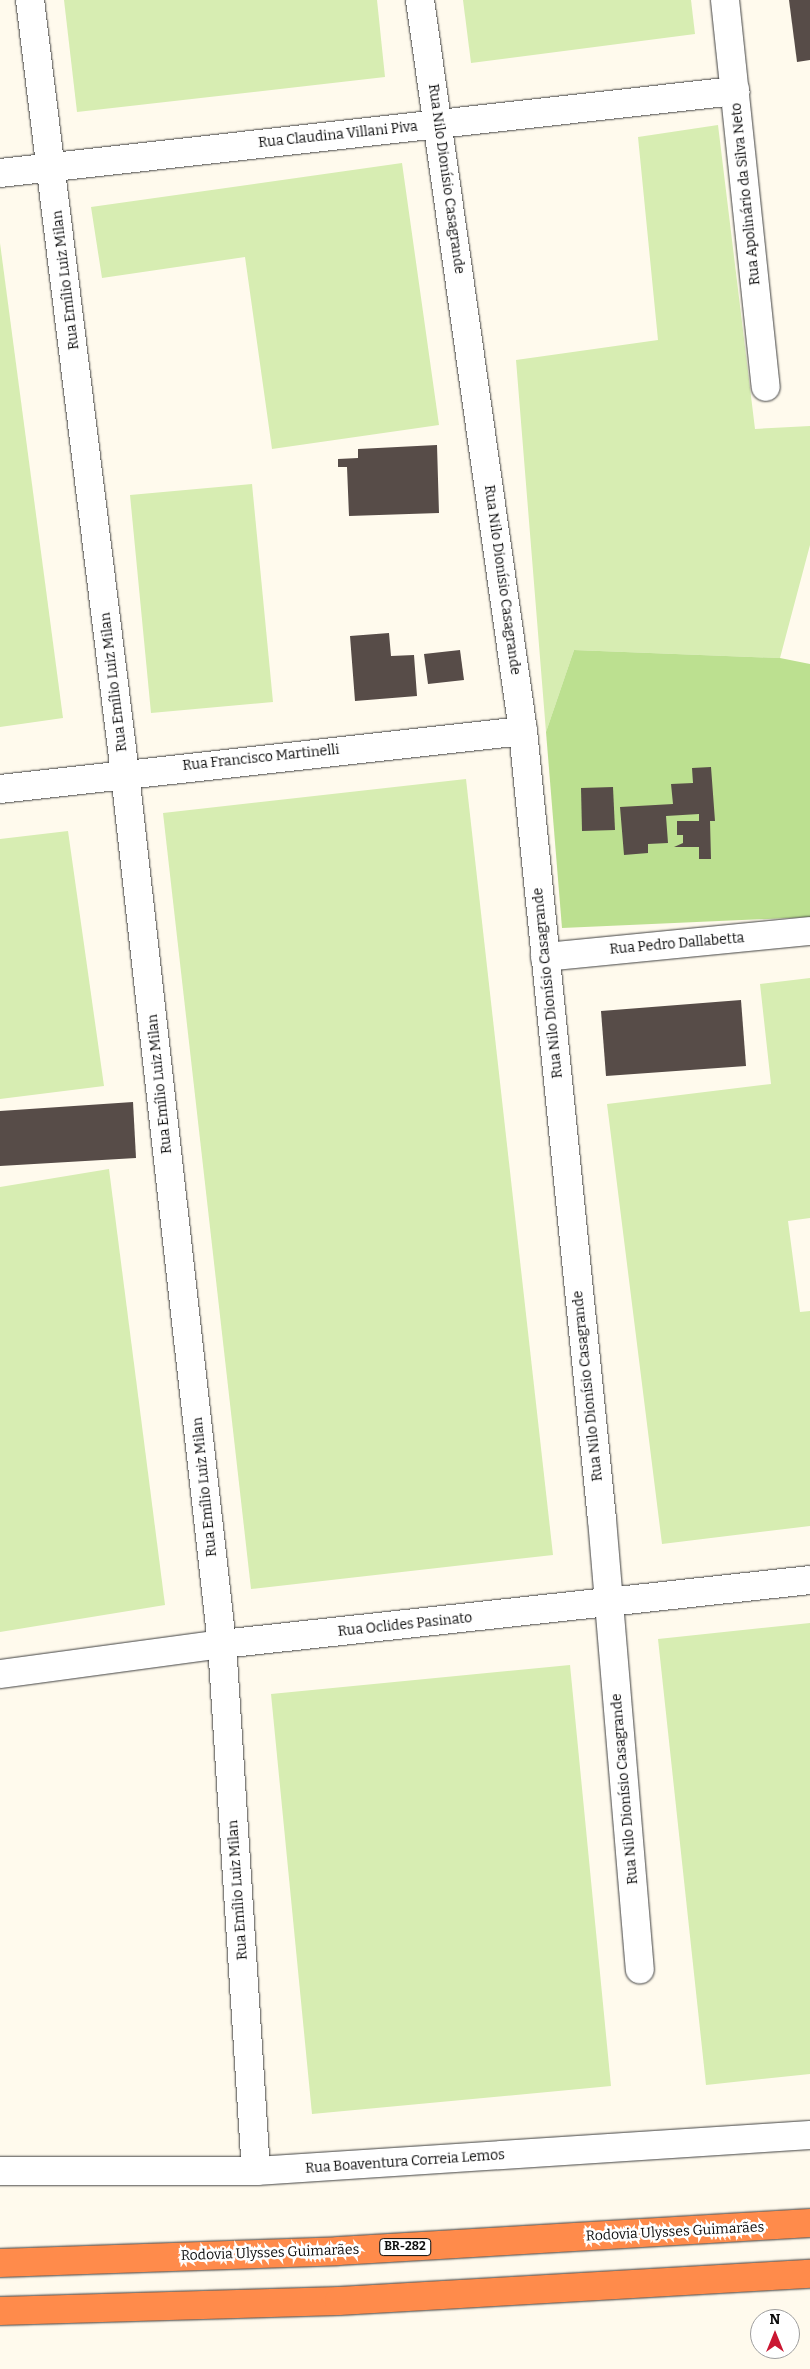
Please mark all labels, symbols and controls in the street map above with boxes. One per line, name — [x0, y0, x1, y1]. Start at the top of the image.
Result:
street label: Rua Nilo Dionísio Casagrande — [424, 83, 468, 275]
street label: Rua Apolinário da Silva Neto — [728, 102, 764, 286]
street label: Rua Claudina Villani Piva — [257, 118, 419, 152]
street label: Rua Emílio Luiz Milan — [49, 209, 83, 351]
street label: Rua Nilo Dionísio Casagrande — [480, 484, 524, 676]
street label: Rua Emílio Luiz Milan — [97, 611, 131, 753]
street label: Rua Francisco Martinelli — [182, 741, 340, 775]
street label: Rua Nilo Dionísio Casagrande — [530, 887, 566, 1079]
street label: Rua Pedro Dallabetta — [609, 930, 745, 958]
street label: Rua Emílio Luiz Milan — [144, 1013, 176, 1155]
street label: Rua Nilo Dionísio Casagrande — [570, 1290, 606, 1482]
street label: Rua Emílio Luiz Milan — [189, 1416, 221, 1558]
street label: Rua Oclides Pasinato — [337, 1610, 473, 1640]
street label: Rua Nilo Dionísio Casagrande — [608, 1693, 642, 1885]
street label: Rua Emílio Luiz Milan — [225, 1819, 251, 1961]
street label: Rua Boaventura Correia Lemos — [305, 2147, 505, 2177]
street label: Rodovia Ulysses Guimarães — [585, 2219, 765, 2245]
road number: BR-282 — [379, 2238, 431, 2256]
street label: Rodovia Ulysses Guimarães — [181, 2241, 359, 2265]
north arrow — [750, 2309, 800, 2359]
text: N — [770, 2311, 780, 2328]

